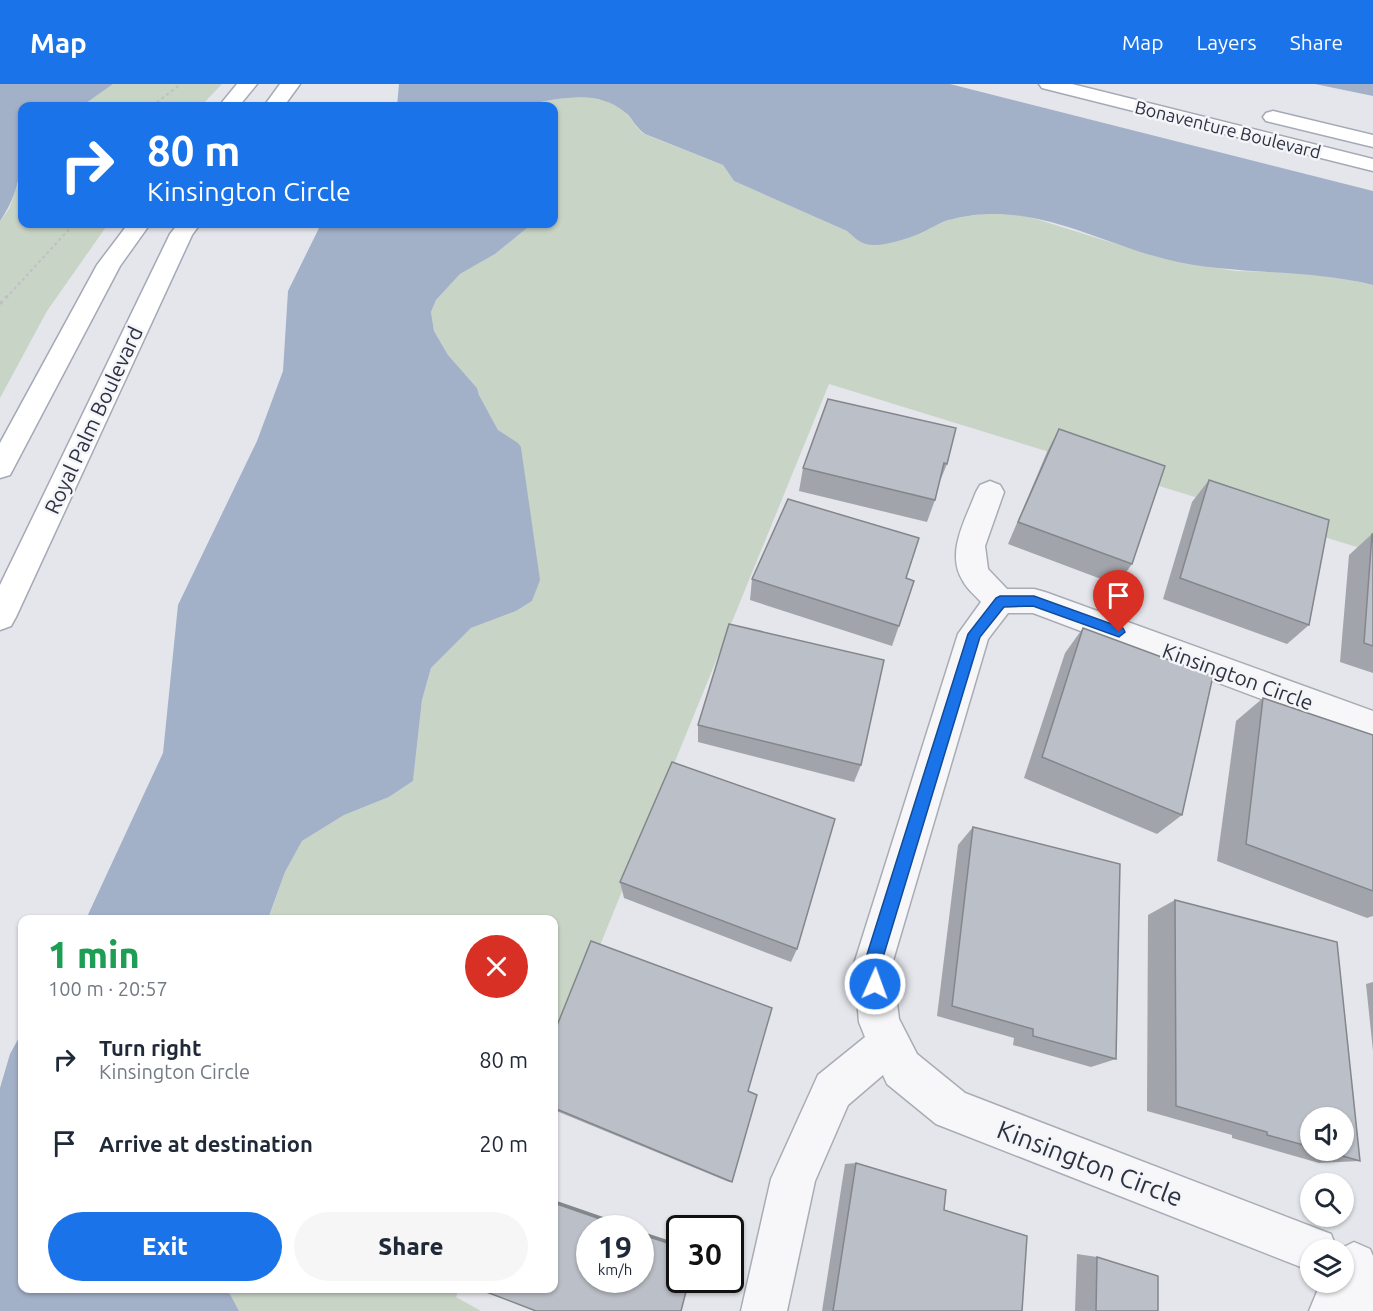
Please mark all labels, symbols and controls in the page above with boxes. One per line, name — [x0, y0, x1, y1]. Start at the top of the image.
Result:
text: Map — [30, 27, 87, 58]
text: Map — [1122, 30, 1163, 54]
text: Layers — [1196, 30, 1257, 54]
text: Share — [1290, 30, 1343, 54]
street label: Bonaventure Boulevard — [1133, 96, 1323, 162]
icon: right — [48, 126, 126, 204]
text: 80 m — [147, 127, 241, 174]
text: Kinsington Circle — [147, 176, 351, 206]
street label: Royal Palm Boulevard — [39, 322, 147, 518]
pin — [1093, 570, 1144, 632]
icon: arrive — [1102, 579, 1135, 612]
street label: Kinsington Circle — [1159, 638, 1317, 714]
text: 1 min — [48, 934, 140, 975]
button: close — [465, 935, 528, 998]
position arrow — [843, 952, 907, 1016]
text: 100 m · 20:57 — [48, 977, 168, 1000]
text: Turn right — [99, 1035, 201, 1060]
icon: right — [48, 1043, 81, 1076]
text: 80 m — [479, 1047, 528, 1072]
text: Kinsington Circle — [99, 1060, 250, 1083]
map controls — [1300, 1107, 1354, 1293]
button: sound — [1300, 1107, 1354, 1161]
street label: Kinsington Circle — [993, 1114, 1187, 1212]
icon: arrive — [48, 1127, 81, 1160]
text: Arrive at destination — [99, 1131, 313, 1156]
text: 20 m — [479, 1131, 528, 1156]
button: search — [1300, 1173, 1354, 1227]
button: Exit — [48, 1212, 282, 1281]
button: Share — [294, 1212, 528, 1281]
speed limit sign: 30 — [666, 1215, 744, 1293]
text: 19 — [598, 1230, 632, 1264]
button: layers — [1300, 1239, 1354, 1293]
text: km/h — [598, 1261, 632, 1278]

